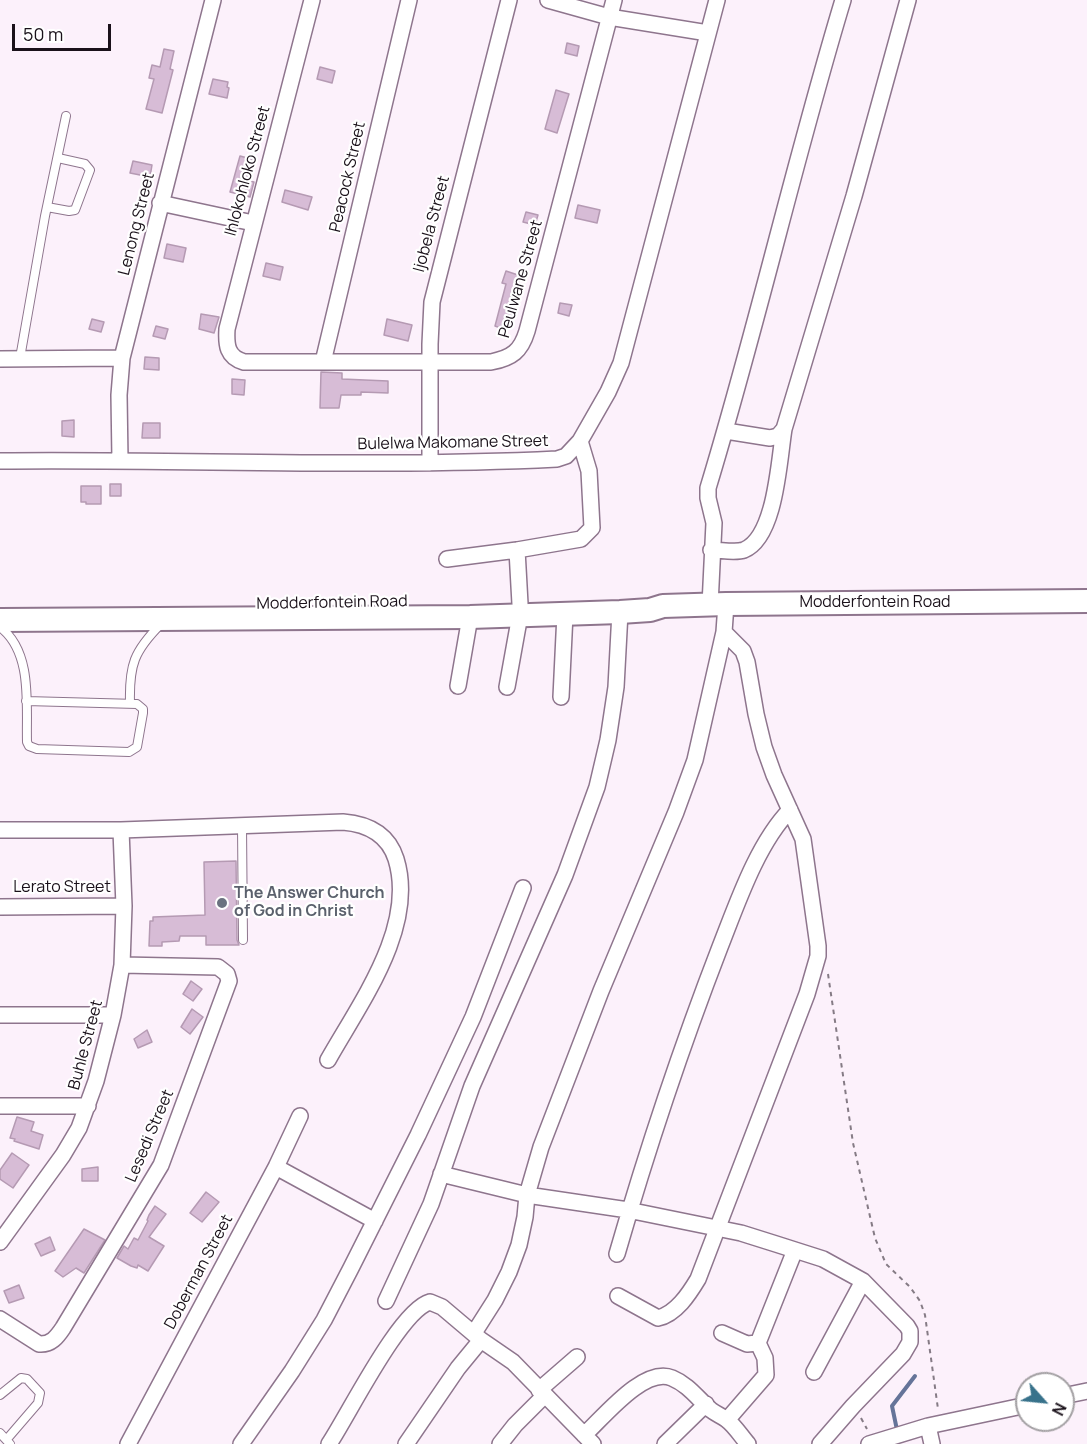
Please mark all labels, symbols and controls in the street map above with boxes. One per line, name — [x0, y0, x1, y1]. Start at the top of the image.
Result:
scale bar — [15, 12, 114, 50]
text: 50 m — [23, 22, 63, 46]
street label: Ihlokohloko Street — [221, 104, 275, 238]
street label: Peacock Street — [326, 120, 370, 234]
street label: Lenong Street — [115, 171, 159, 277]
street label: Ijobela Street — [410, 174, 454, 274]
street label: Peulwane Street — [495, 218, 547, 340]
street label: Bulelwa Makomane Street — [357, 432, 549, 454]
street label: Modderfontein Road — [256, 592, 408, 614]
street label: Modderfontein Road — [799, 593, 951, 613]
street label: Lerato Street — [13, 878, 111, 898]
place label: The Answer Church of God in Christ — [234, 884, 385, 922]
marker: The Answer Church of God in Christ — [215, 896, 229, 910]
street label: Buhle Street — [65, 998, 107, 1092]
street label: Lesedi Street — [122, 1087, 178, 1185]
street label: Doberman Street — [161, 1211, 237, 1333]
north arrow — [1015, 1372, 1075, 1432]
text: N — [1047, 1399, 1072, 1419]

